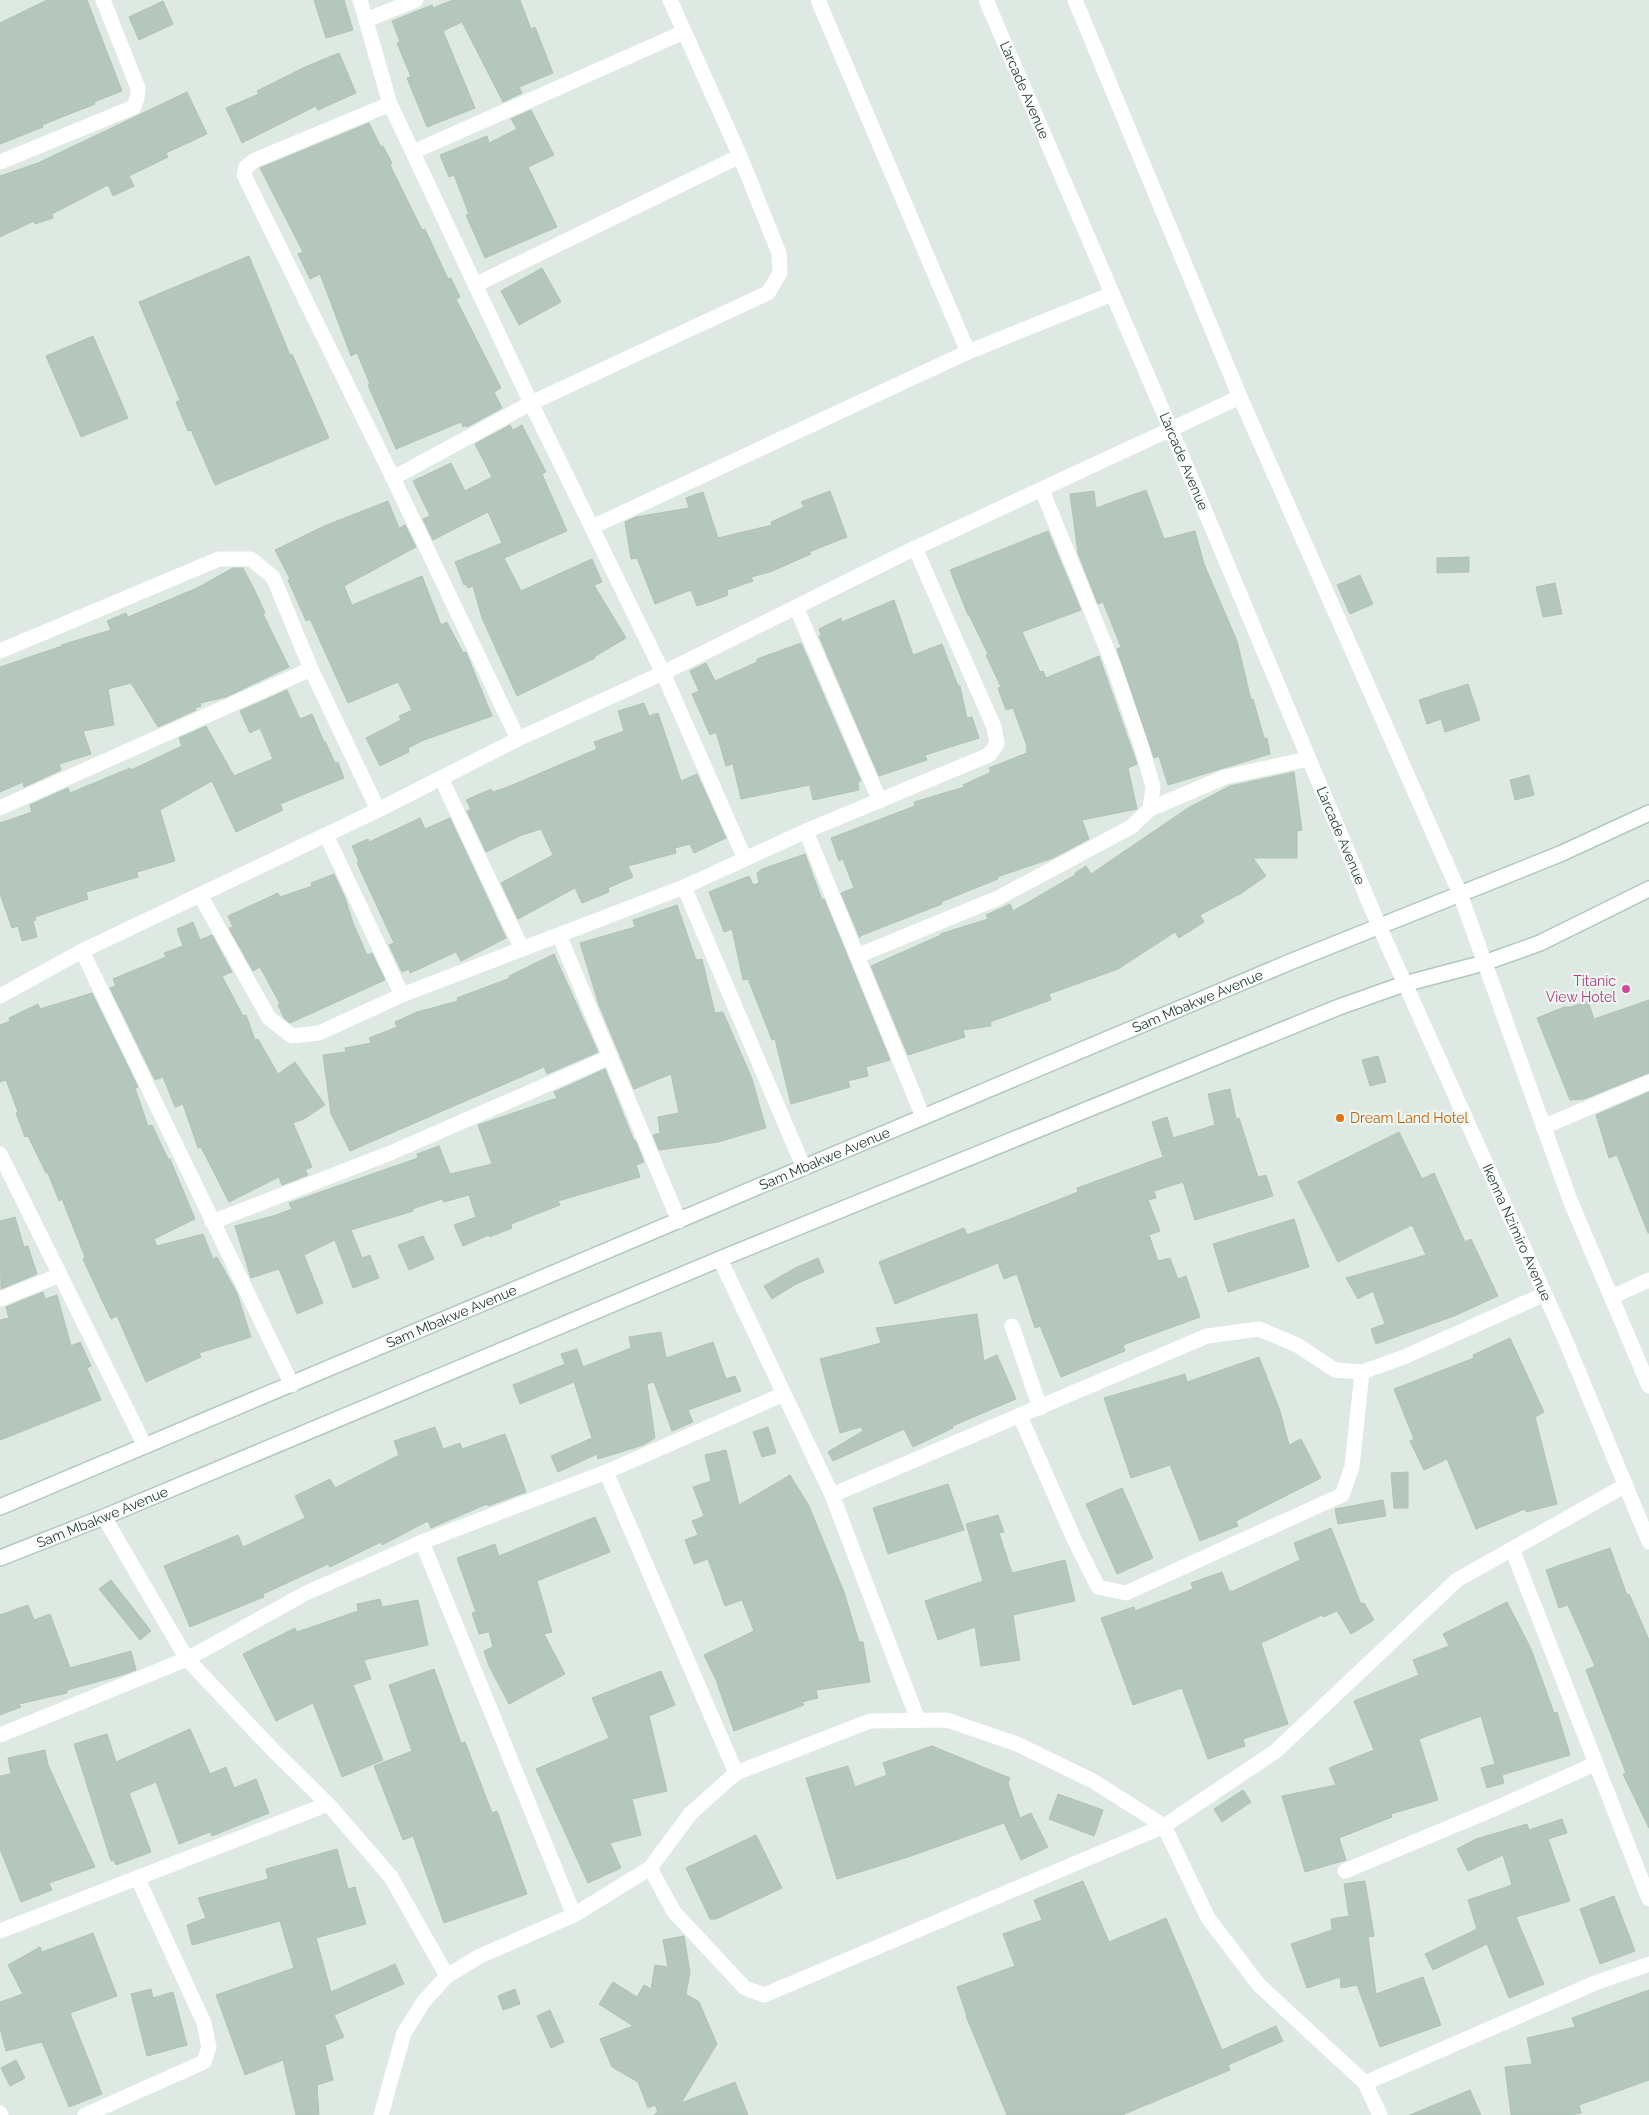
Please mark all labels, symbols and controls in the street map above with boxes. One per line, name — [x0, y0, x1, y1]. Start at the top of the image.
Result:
street label: L’arcade Avenue — [997, 39, 1053, 141]
street label: L’arcade Avenue — [1156, 410, 1212, 513]
street label: L’arcade Avenue — [1314, 784, 1369, 887]
street label: Sam Mbakwe Avenue — [1130, 966, 1265, 1036]
place label: Titanic View Hotel — [1546, 973, 1616, 1005]
marker: Titanic View Hotel — [1620, 983, 1632, 995]
place label: Dream Land Hotel — [1350, 1110, 1468, 1126]
marker: Dream Land Hotel — [1334, 1112, 1346, 1124]
street label: Sam Mbakwe Avenue — [757, 1124, 892, 1193]
street label: Ikenna Nzimiro Avenue — [1479, 1161, 1555, 1303]
street label: Sam Mbakwe Avenue — [384, 1282, 519, 1351]
street label: Sam Mbakwe Avenue — [34, 1483, 170, 1551]

